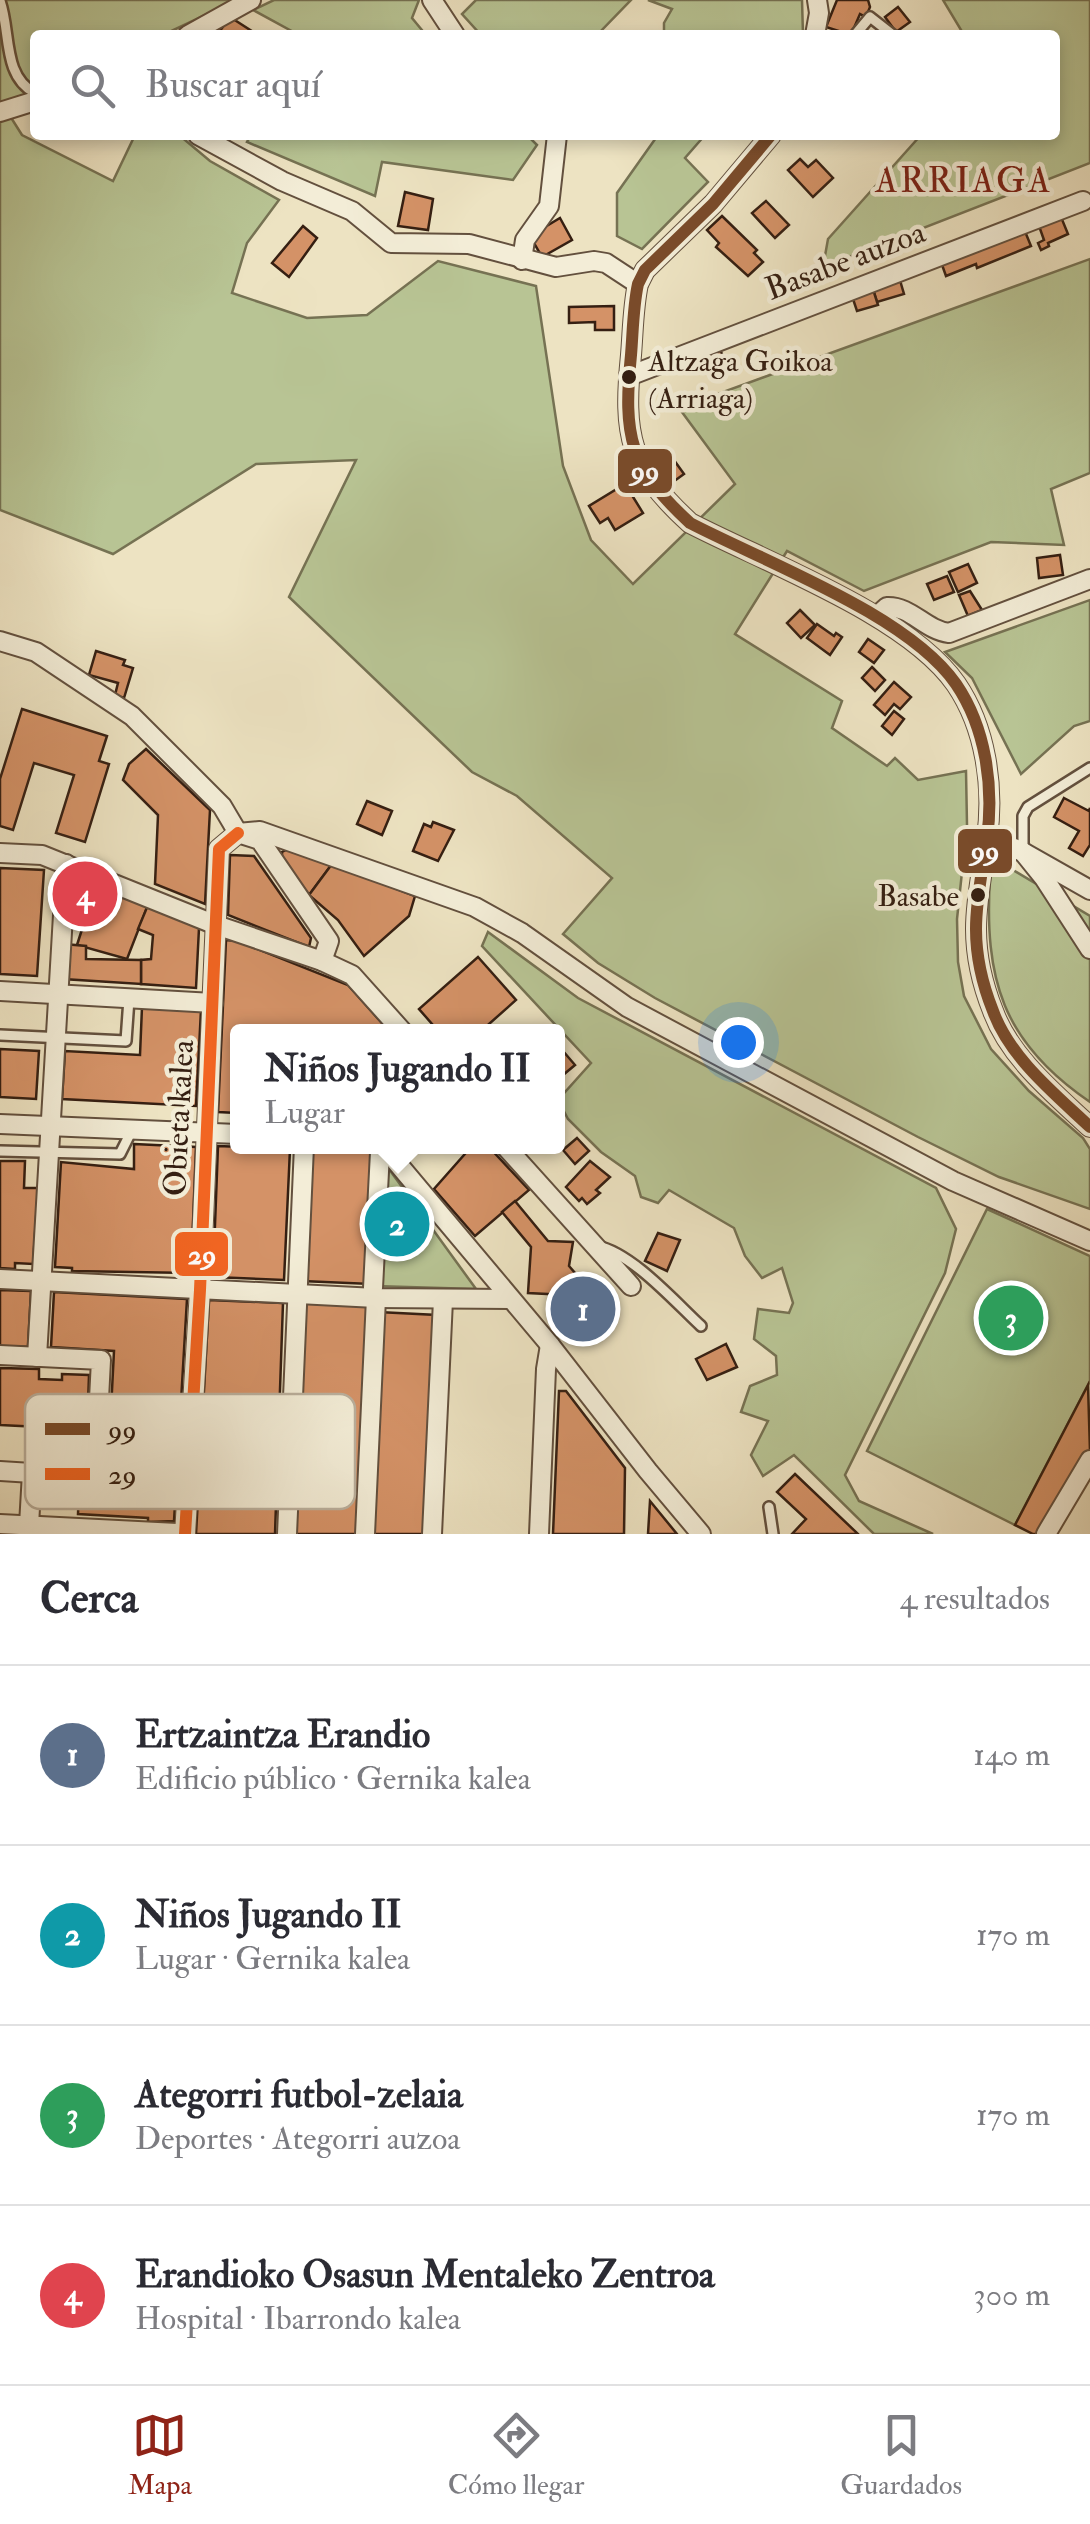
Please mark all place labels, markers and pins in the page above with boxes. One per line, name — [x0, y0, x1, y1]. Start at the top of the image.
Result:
place label: Altzaga Goikoa (Arriaga) — [647, 343, 833, 417]
marker: Altzaga Goikoa (Arriaga) — [619, 367, 639, 387]
pin: 4 — [52, 856, 118, 932]
place label: Basabe — [877, 878, 959, 915]
marker: Basabe — [968, 885, 988, 905]
pin: 2 — [364, 1186, 430, 1262]
pin: 1 — [550, 1272, 616, 1346]
pin: 3 — [978, 1280, 1044, 1356]

